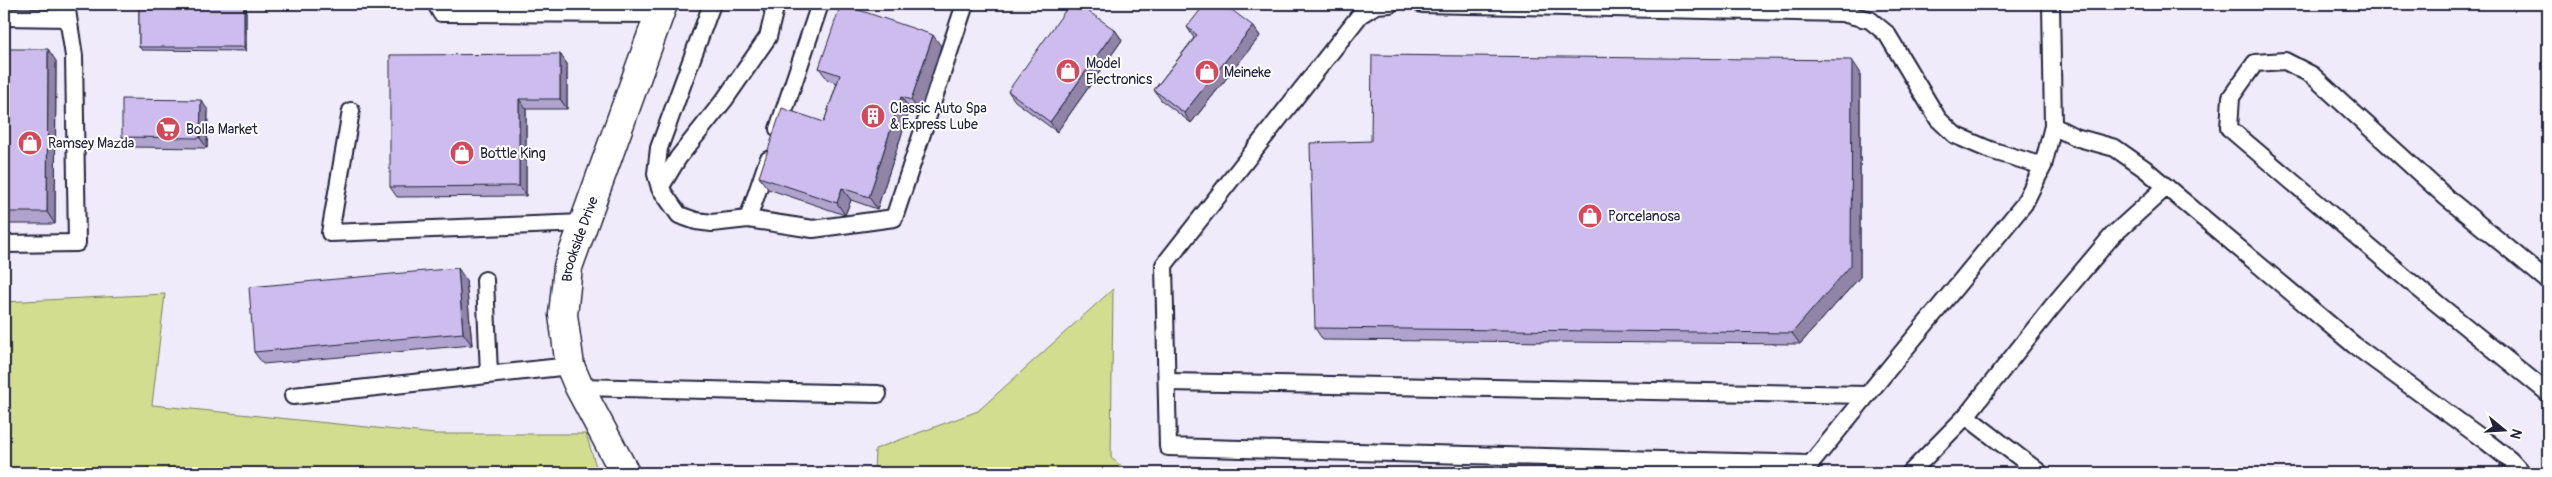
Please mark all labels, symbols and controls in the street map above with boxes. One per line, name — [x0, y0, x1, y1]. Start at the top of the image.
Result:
place label: Model Electronics — [1086, 55, 1153, 88]
shop icon: Model Electronics — [1055, 58, 1081, 84]
shop icon: Meineke — [1194, 59, 1220, 85]
place label: Meineke — [1224, 64, 1271, 81]
place label: Classic Auto Spa & Express Lube — [890, 100, 987, 133]
building icon: Classic Auto Spa & Express Lube — [860, 103, 886, 129]
supermarket icon: Bolla Market — [155, 116, 181, 142]
place label: Bolla Market — [186, 121, 258, 138]
shop icon: Ramsey Mazda — [17, 130, 43, 156]
place label: Ramsey Mazda — [48, 135, 134, 152]
shop icon: Bottle King — [449, 140, 475, 166]
place label: Bottle King — [480, 145, 546, 162]
street label: Brookside Drive — [558, 194, 601, 283]
shop icon: Porcelanosa — [1577, 203, 1603, 229]
place label: Porcelanosa — [1608, 208, 1680, 225]
north arrow — [2480, 404, 2530, 454]
text: N — [2506, 427, 2525, 441]

